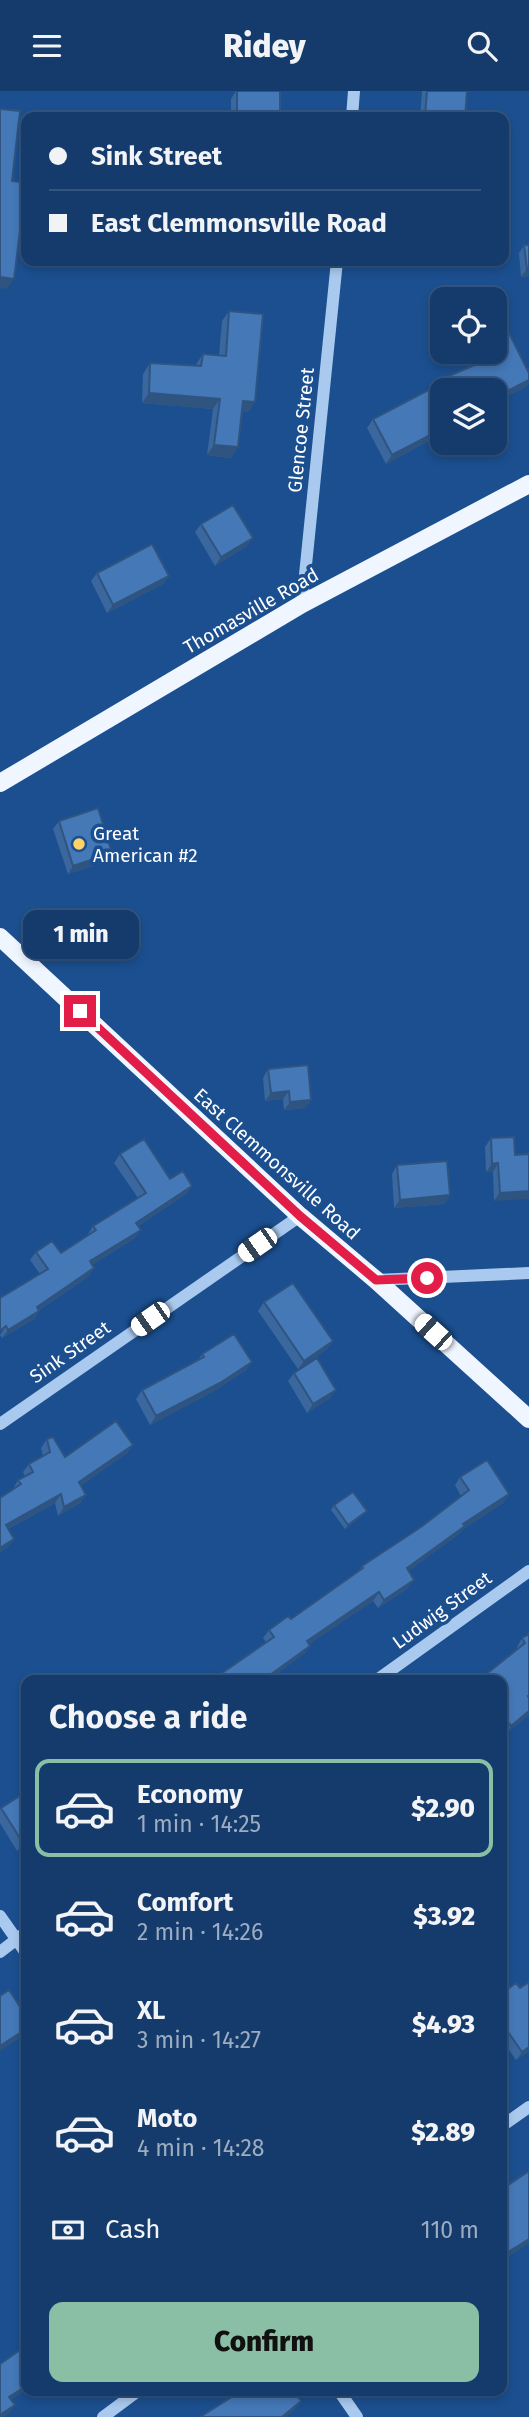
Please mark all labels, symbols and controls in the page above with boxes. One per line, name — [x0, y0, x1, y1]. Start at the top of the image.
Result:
icon: menu — [28, 27, 66, 65]
text: Ridey — [223, 27, 306, 65]
icon: search — [463, 27, 501, 65]
text: Sink Street — [91, 141, 222, 172]
text: East Clemmonsville Road — [91, 208, 387, 239]
map controls — [430, 287, 507, 455]
button: locate — [430, 287, 507, 364]
street label: Glencoe Street — [283, 366, 319, 494]
button: layers — [430, 378, 507, 455]
street label: Thomasville Road — [179, 563, 323, 659]
place label: Great American #2 — [93, 822, 198, 867]
marker: Great American #2 — [71, 836, 87, 852]
callout: 1 min — [22, 909, 138, 958]
text: 1 min — [53, 920, 109, 948]
route end — [64, 995, 96, 1027]
street label: East Clemmonsville Road — [189, 1083, 365, 1245]
car — [234, 1224, 281, 1266]
route start — [411, 1262, 443, 1294]
car — [127, 1298, 174, 1340]
car — [411, 1310, 456, 1354]
street label: Sink Street — [25, 1316, 115, 1388]
street label: Ludwig Street — [388, 1566, 496, 1654]
text: Choose a ride — [49, 1698, 247, 1736]
icon: car — [53, 1777, 116, 1840]
text: Economy — [137, 1779, 243, 1810]
text: $2.90 — [411, 1793, 475, 1824]
text: 1 min · 14:25 — [137, 1810, 261, 1838]
icon: car — [53, 1885, 116, 1948]
text: Comfort — [137, 1887, 233, 1918]
text: $3.92 — [413, 1901, 475, 1932]
text: 2 min · 14:26 — [137, 1918, 263, 1946]
icon: car — [53, 1993, 116, 2056]
text: XL — [137, 1995, 165, 2026]
text: $4.93 — [412, 2009, 475, 2040]
text: 3 min · 14:27 — [137, 2026, 261, 2054]
icon: car — [53, 2101, 116, 2164]
text: Moto — [137, 2103, 197, 2134]
text: $2.89 — [411, 2117, 475, 2148]
text: 4 min · 14:28 — [137, 2134, 265, 2162]
icon: cash — [49, 2211, 87, 2249]
text: Cash — [105, 2214, 161, 2245]
text: 110 m — [421, 2216, 479, 2244]
button: Confirm — [49, 2302, 479, 2382]

